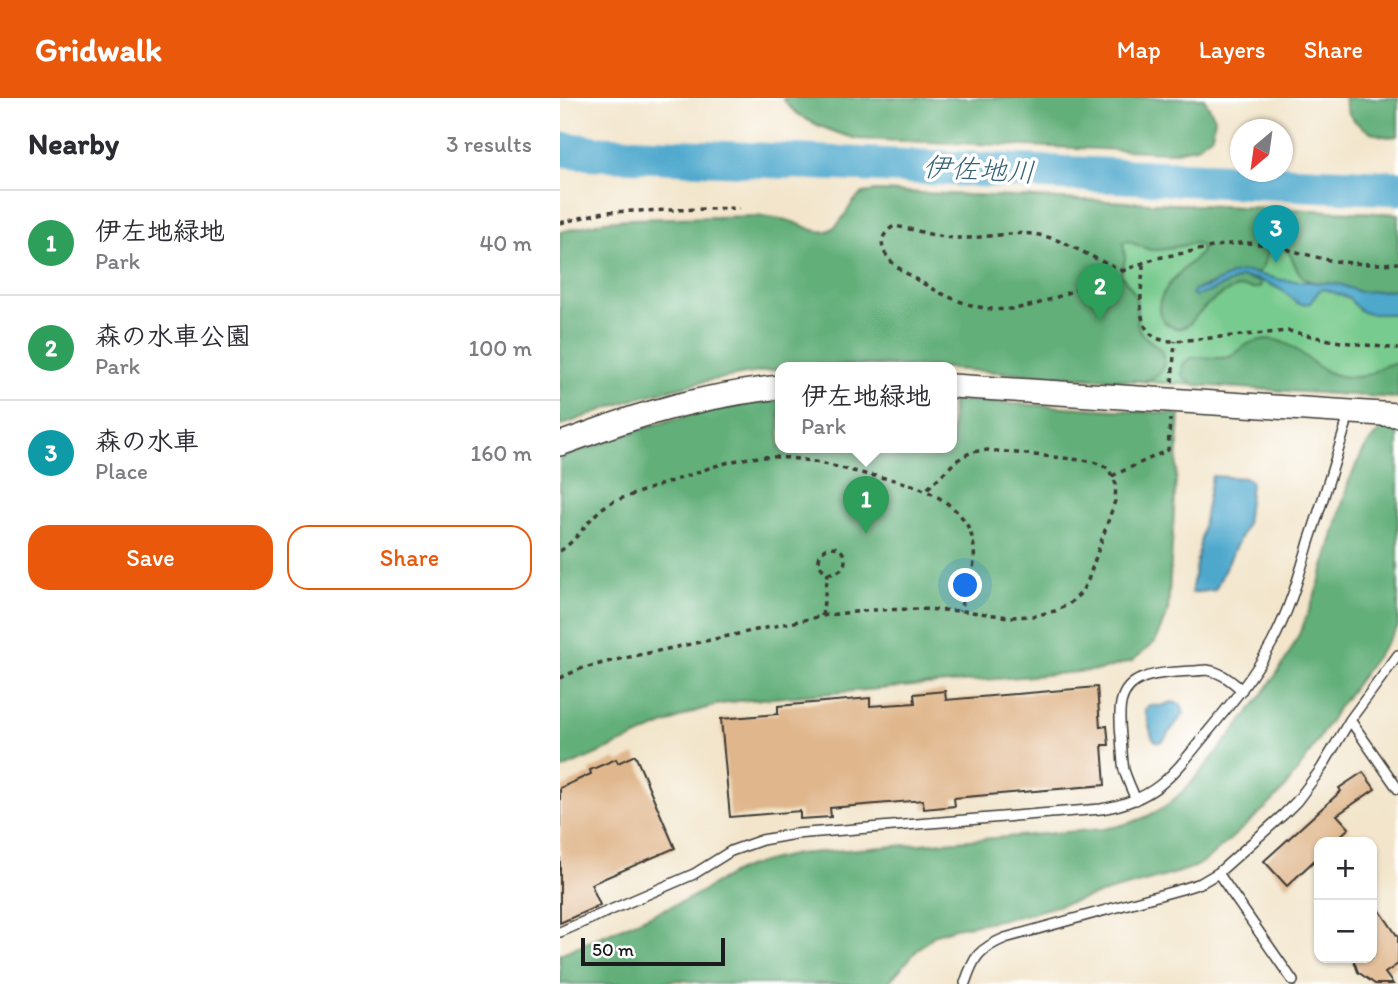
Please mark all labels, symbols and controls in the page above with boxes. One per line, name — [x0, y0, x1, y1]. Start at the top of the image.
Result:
text: Gridwalk — [35, 30, 162, 69]
text: Map — [1117, 35, 1161, 64]
text: Layers — [1199, 35, 1266, 64]
text: Share — [1304, 35, 1363, 64]
north arrow — [1230, 119, 1293, 182]
text: Nearby — [28, 125, 119, 162]
text: 3 results — [446, 130, 532, 158]
water label: 伊佐地川 — [922, 149, 1036, 189]
pin: 3 — [1253, 205, 1299, 263]
text: 伊左地緑地 — [95, 215, 225, 247]
text: 1 — [46, 229, 56, 257]
text: 40 m — [479, 229, 532, 257]
text: Park — [95, 247, 140, 275]
pin: 2 — [1077, 263, 1123, 321]
text: 森の水車公園 — [95, 320, 251, 352]
text: 2 — [45, 334, 57, 362]
text: 100 m — [468, 334, 532, 362]
text: Park — [95, 352, 140, 380]
popup — [775, 362, 957, 453]
text: 伊左地緑地 — [801, 380, 931, 412]
text: Park — [801, 412, 846, 440]
text: 森の水車 — [95, 425, 199, 457]
text: 3 — [45, 439, 57, 467]
text: 160 m — [470, 439, 532, 467]
text: Place — [95, 457, 148, 485]
pin: 1 — [843, 476, 889, 534]
button: Save — [28, 525, 273, 590]
button: Share — [287, 525, 532, 590]
your location — [948, 568, 982, 602]
map controls — [1314, 837, 1377, 963]
button: + — [1314, 837, 1377, 900]
button: − — [1314, 900, 1377, 963]
scale bar — [581, 935, 724, 967]
text: 50 m — [592, 938, 634, 961]

